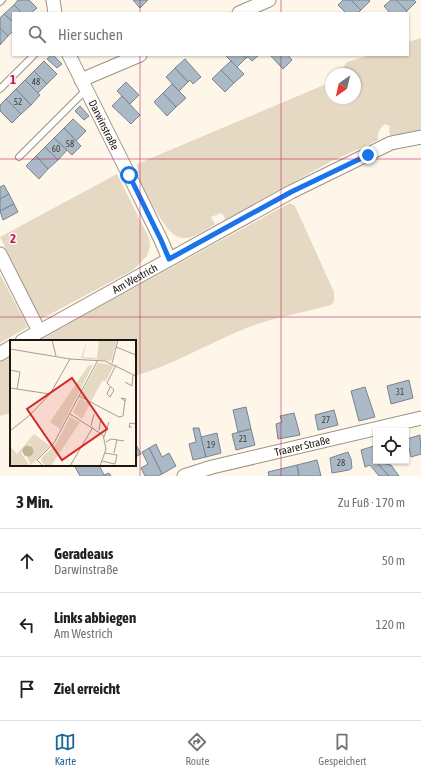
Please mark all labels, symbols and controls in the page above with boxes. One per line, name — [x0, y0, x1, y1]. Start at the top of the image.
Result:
search box — [12, 12, 409, 56]
icon: search — [26, 23, 48, 45]
text: Hier suchen — [58, 26, 123, 43]
north arrow — [325, 68, 361, 104]
text: 1 — [10, 72, 16, 87]
house number: 48 — [32, 77, 40, 87]
house number: 52 — [14, 97, 22, 107]
street label: Darwinstraße — [86, 98, 121, 152]
house number: 58 — [66, 139, 74, 149]
house number: 60 — [52, 144, 60, 154]
route end — [359, 146, 377, 164]
route start — [120, 166, 138, 184]
text: 2 — [10, 231, 16, 246]
street label: Am Westrich — [110, 261, 160, 296]
inset map — [10, 340, 136, 466]
house number: 31 — [396, 387, 404, 397]
house number: 27 — [322, 415, 330, 425]
map controls — [373, 428, 409, 464]
button: locate — [373, 428, 409, 464]
house number: 21 — [239, 434, 247, 444]
street label: Traarer Straße — [273, 434, 331, 458]
house number: 19 — [207, 440, 215, 450]
house number: 28 — [337, 458, 345, 468]
text: 3 Min. — [16, 492, 53, 512]
text: Zu Fuß · 170 m — [338, 495, 405, 510]
text: Geradeaus — [54, 545, 113, 562]
icon: ahead — [16, 550, 38, 572]
text: 50 m — [382, 553, 405, 568]
text: Darwinstraße — [54, 562, 118, 577]
text: Links abbiegen — [54, 609, 136, 626]
icon: left — [16, 614, 38, 636]
text: 120 m — [376, 617, 405, 632]
text: Am Westrich — [54, 626, 113, 641]
icon: arrive — [16, 678, 38, 700]
text: Ziel erreicht — [54, 680, 120, 697]
tab: Karte — [54, 731, 76, 767]
tab: Route — [185, 731, 209, 767]
tab: Gespeichert — [318, 731, 367, 767]

